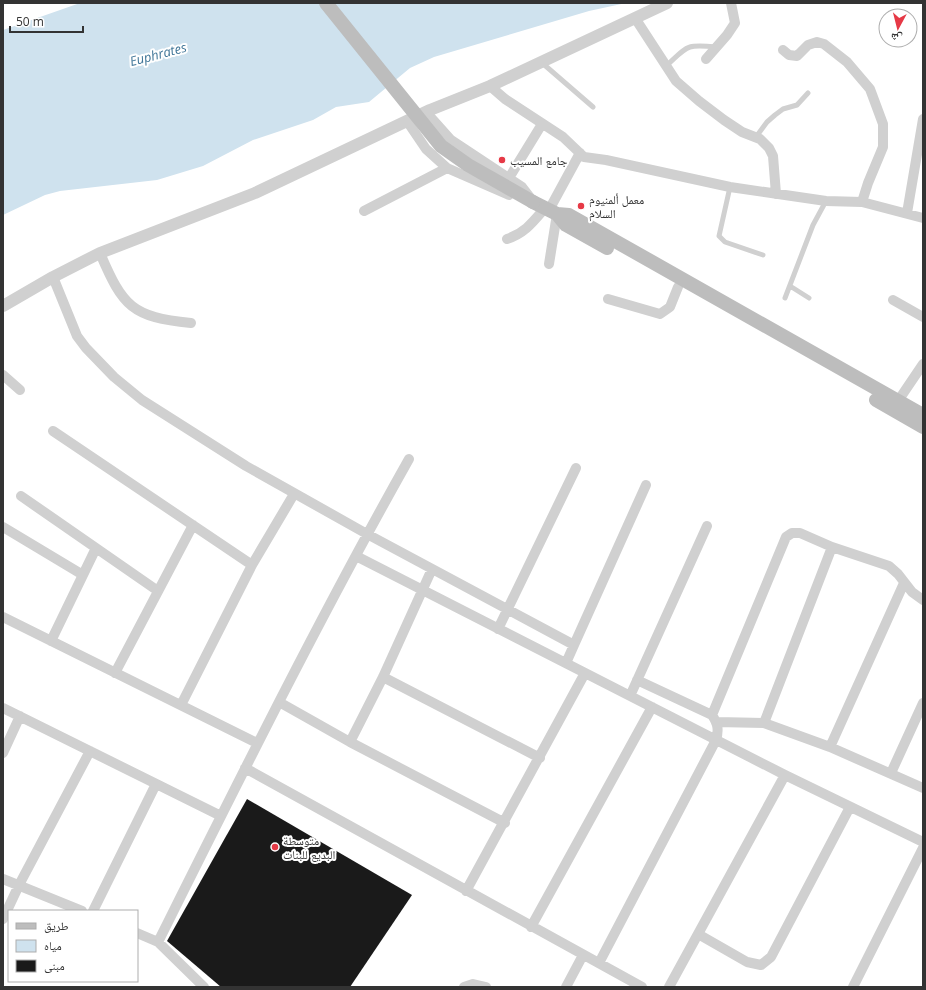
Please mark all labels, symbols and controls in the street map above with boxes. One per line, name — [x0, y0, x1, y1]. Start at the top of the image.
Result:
scale bar — [10, 8, 83, 34]
north arrow — [878, 8, 918, 48]
text: 50 m — [16, 13, 44, 30]
text: ش — [890, 29, 904, 47]
water label: Euphrates — [128, 38, 189, 70]
place label: جامع المسيب — [510, 152, 568, 169]
marker: جامع المسيب — [497, 155, 507, 165]
place label: معمل ألمنيوم السلام — [589, 191, 644, 222]
marker: معمل ألمنيوم السلام — [576, 201, 586, 211]
place label: متوسطة البديع للبنات — [283, 832, 335, 863]
marker: متوسطة البديع للبنات — [270, 842, 280, 852]
legend — [8, 910, 138, 982]
text: طريق — [44, 917, 69, 934]
text: مياه — [44, 937, 62, 954]
text: مبنى — [44, 957, 65, 974]

